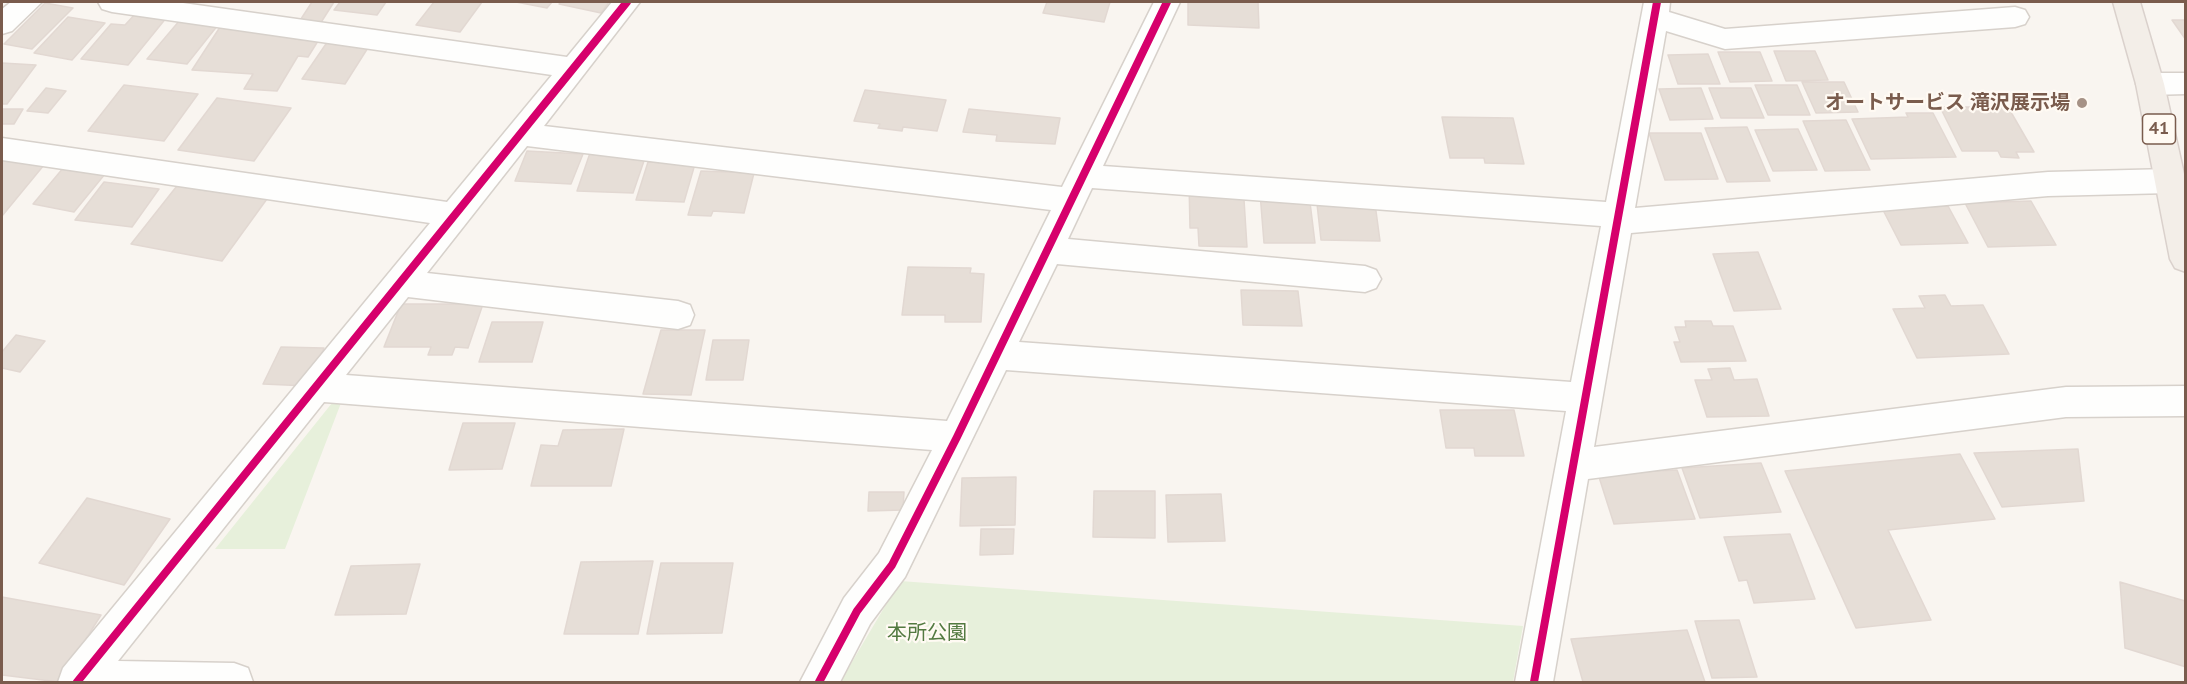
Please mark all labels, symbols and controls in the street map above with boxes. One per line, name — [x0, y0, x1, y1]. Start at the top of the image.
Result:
place label: オートサービス 滝沢展示場 — [1825, 91, 2070, 115]
marker: オートサービス 滝沢展示場 — [2075, 96, 2089, 110]
road number: 41 — [2142, 114, 2176, 144]
park label: 本所公園 — [887, 621, 967, 645]

